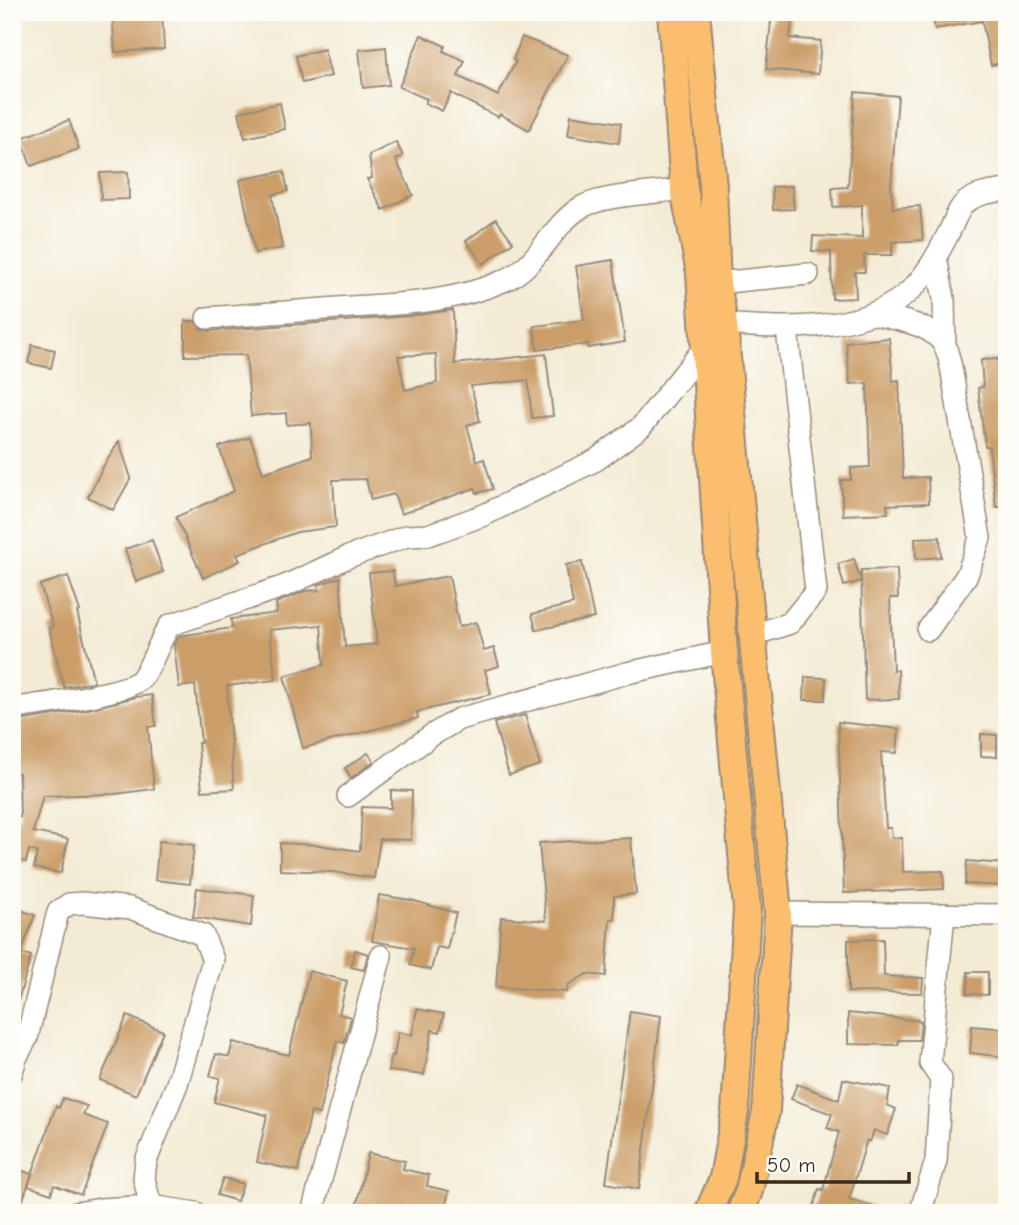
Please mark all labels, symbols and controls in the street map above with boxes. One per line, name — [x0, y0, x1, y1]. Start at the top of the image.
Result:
scale bar — [757, 1141, 909, 1185]
text: 50 m — [767, 1153, 816, 1177]

